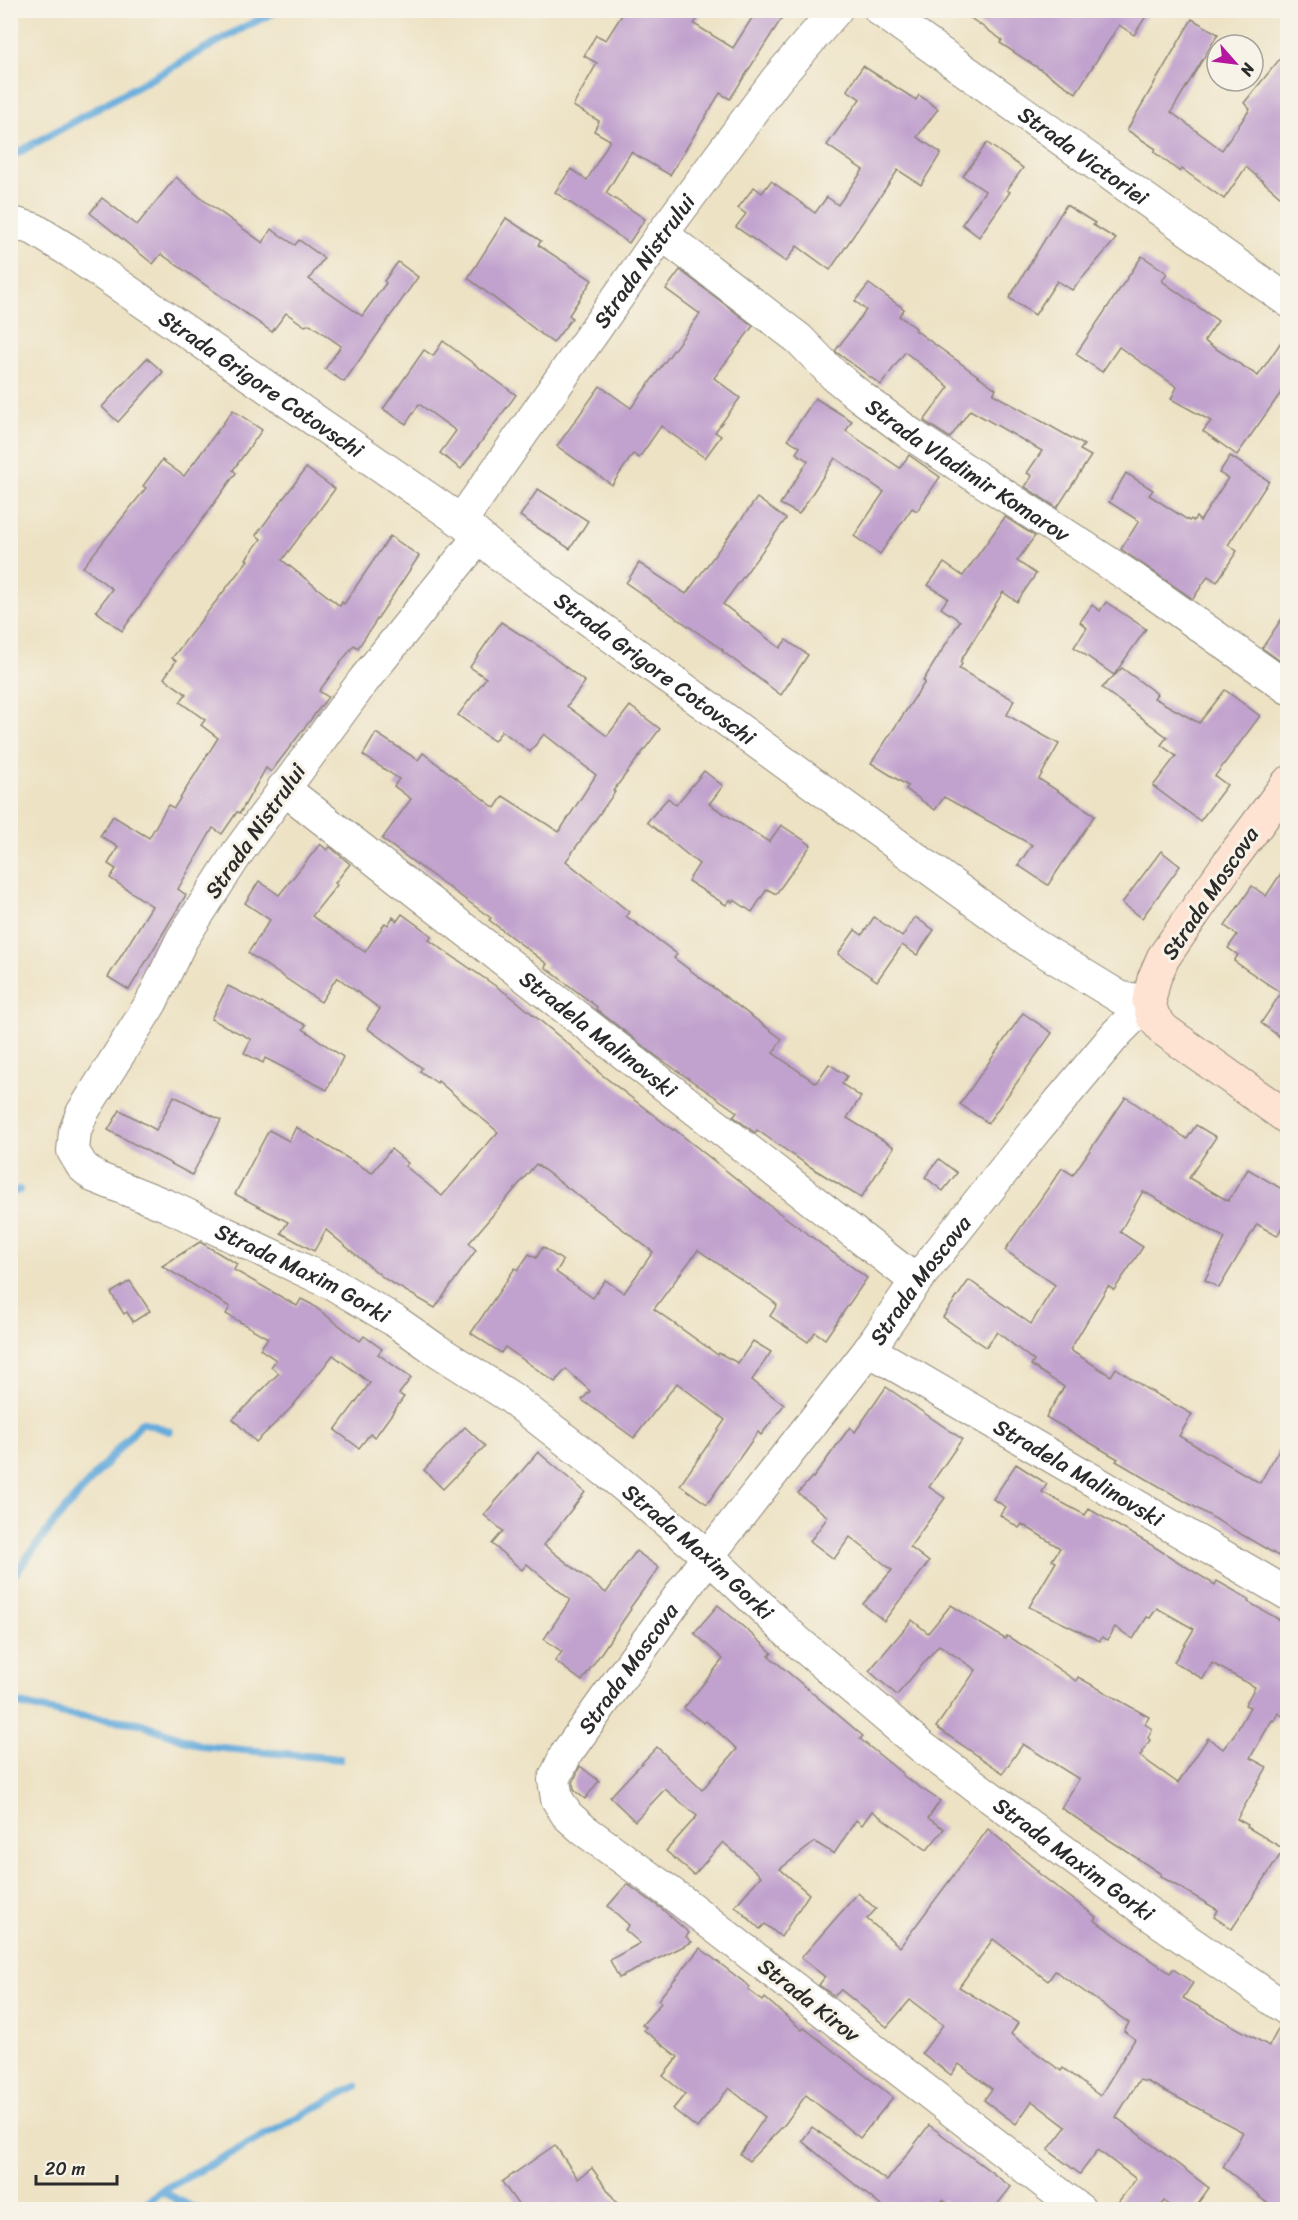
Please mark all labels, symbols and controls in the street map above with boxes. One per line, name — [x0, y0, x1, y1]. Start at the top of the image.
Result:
north arrow — [1205, 33, 1265, 93]
text: N — [1232, 57, 1264, 82]
street label: Strada Victoriei — [1010, 95, 1158, 216]
street label: Strada Nistrului — [582, 184, 706, 336]
street label: Strada Grigore Cotovschi — [151, 299, 373, 469]
street label: Strada Vladimir Komarov — [857, 387, 1079, 553]
street label: Strada Grigore Cotovschi — [546, 581, 765, 756]
street label: Strada Nistrului — [194, 754, 317, 907]
street label: Strada Moscova — [1151, 817, 1270, 968]
street label: Stradela Malinovski — [511, 959, 687, 1109]
street label: Strada Moscova — [858, 1205, 982, 1353]
street label: Strada Maxim Gorki — [209, 1211, 399, 1334]
street label: Stradela Malinovski — [986, 1407, 1172, 1538]
street label: Strada Maxim Gorki — [614, 1473, 784, 1630]
street label: Strada Moscova — [567, 1593, 689, 1742]
street label: Strada Maxim Gorki — [985, 1786, 1164, 1932]
street label: Strada Kirov — [749, 1947, 870, 2053]
scale bar — [36, 2148, 117, 2186]
text: 20 m — [45, 2153, 85, 2185]

